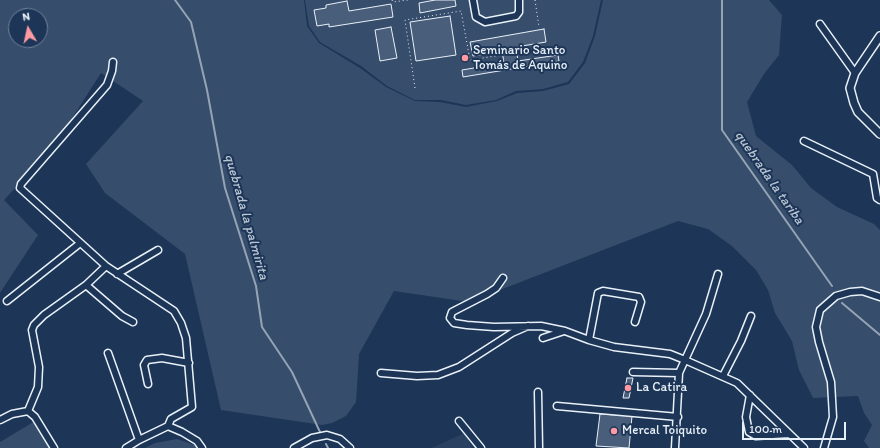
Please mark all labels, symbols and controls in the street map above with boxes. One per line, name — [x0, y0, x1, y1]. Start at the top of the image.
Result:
north arrow — [8, 8, 48, 48]
text: N — [22, 10, 31, 24]
place label: Seminario Santo Tomás de Aquino — [473, 43, 567, 74]
marker: Seminario Santo Tomás de Aquino — [460, 53, 470, 63]
water label: quebrada la tariba — [731, 128, 807, 228]
water label: quebrada la palmirita — [220, 152, 272, 282]
place label: La Catira — [636, 380, 687, 396]
marker: La Catira — [623, 383, 633, 393]
scale bar — [744, 414, 848, 440]
text: 100 m — [749, 422, 782, 436]
place label: Mercal Toiquito — [622, 423, 707, 439]
marker: Mercal Toiquito — [609, 426, 619, 436]

